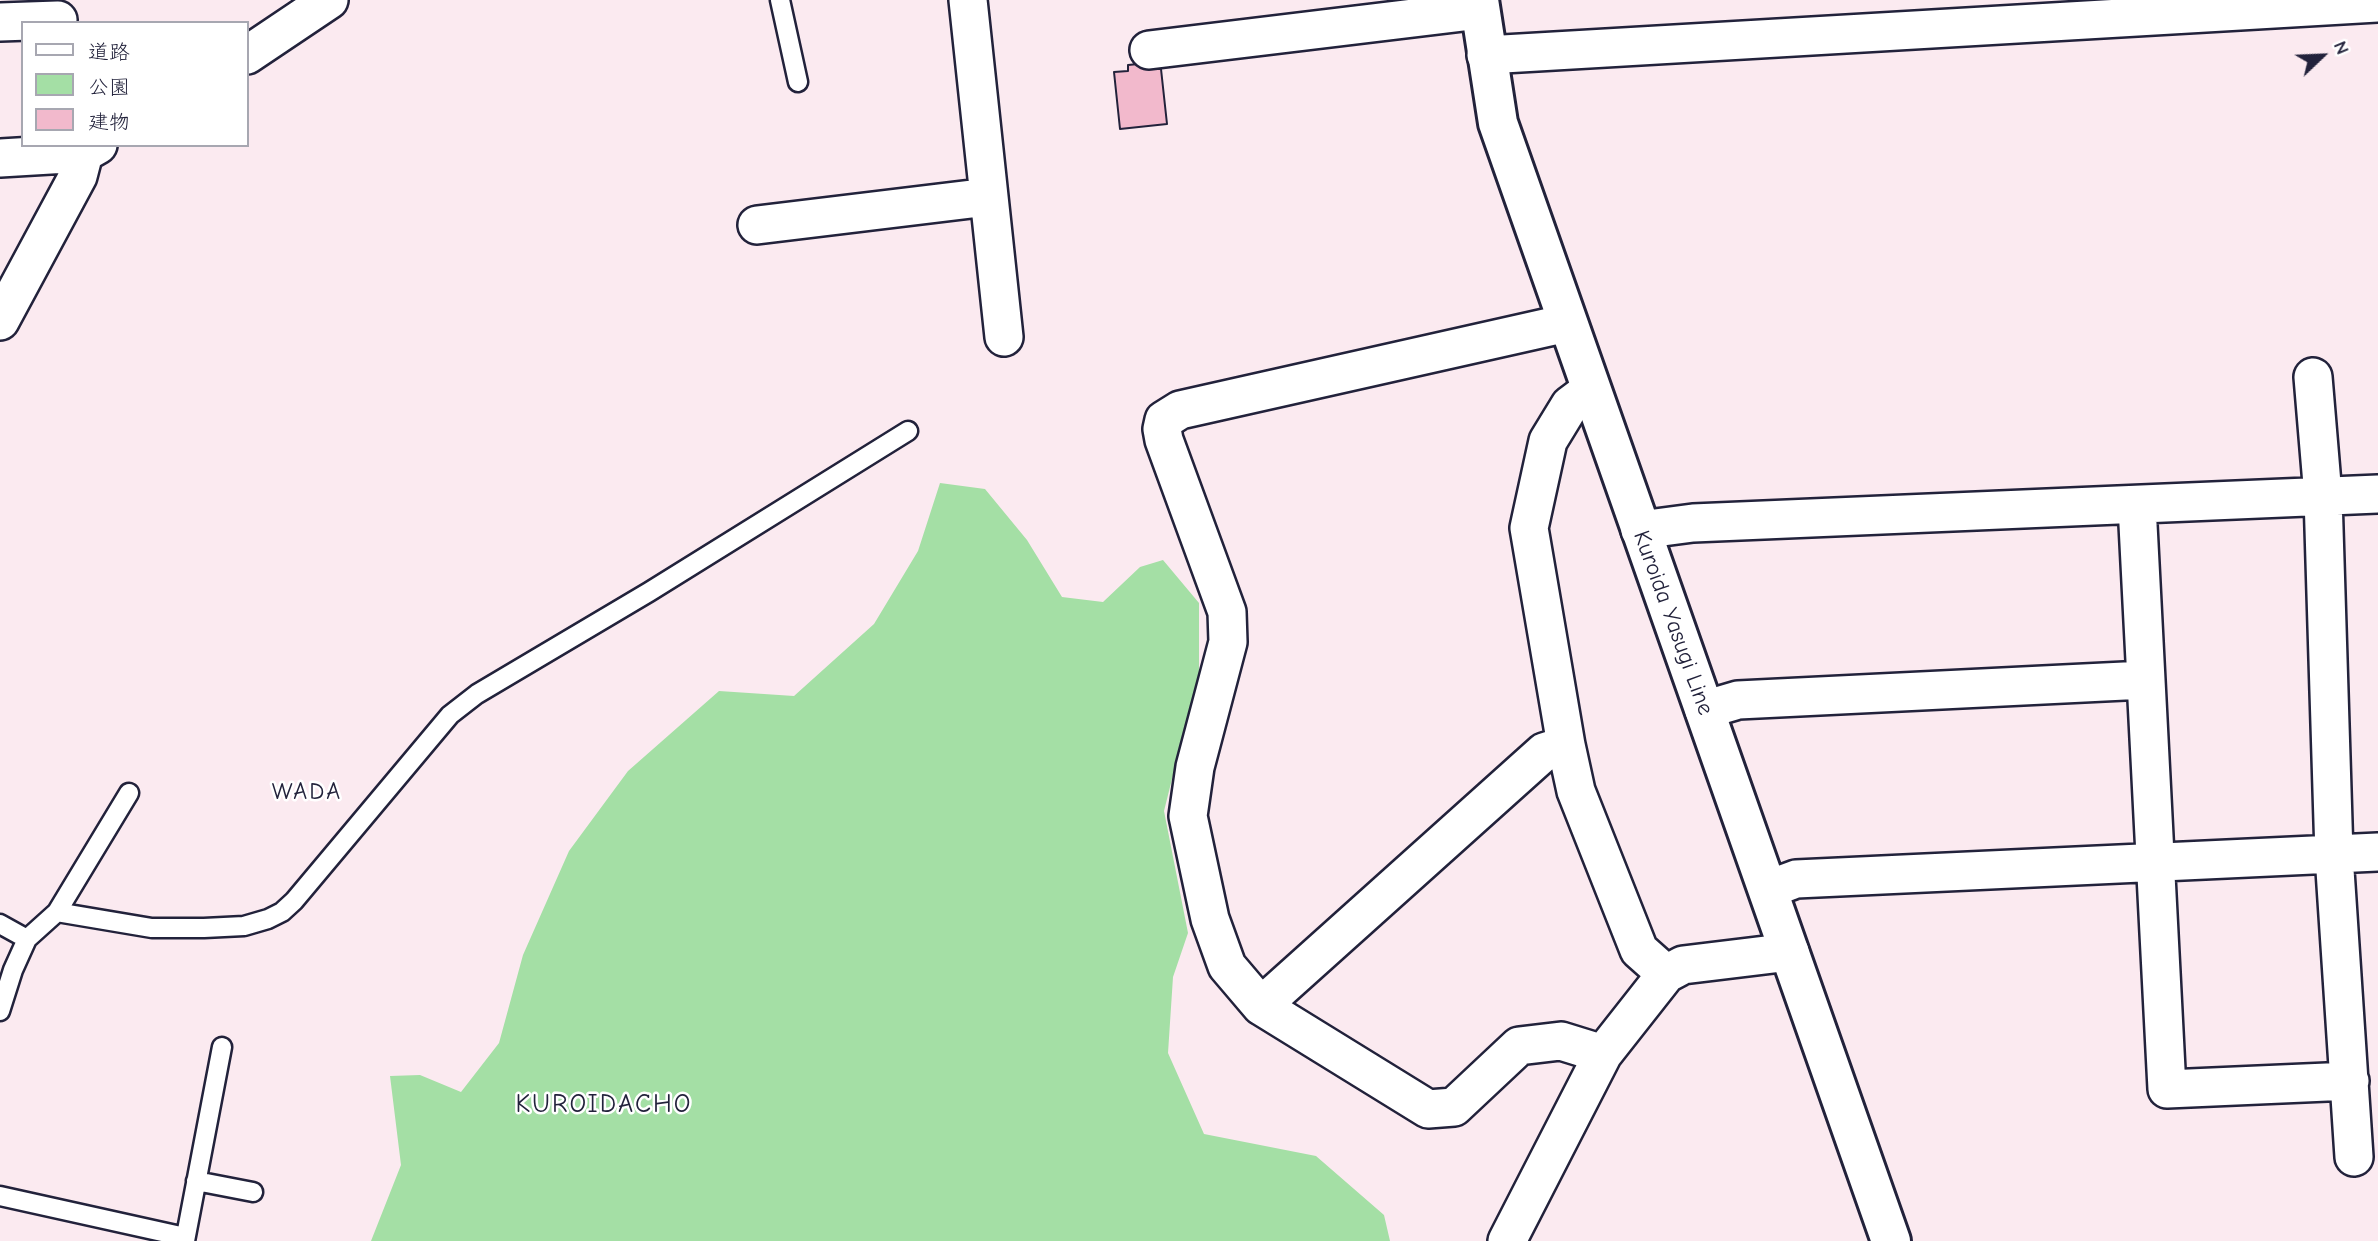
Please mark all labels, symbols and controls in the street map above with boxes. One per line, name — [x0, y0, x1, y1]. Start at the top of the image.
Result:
legend — [21, 21, 248, 147]
north arrow — [2287, 21, 2357, 91]
text: N — [2329, 38, 2354, 58]
text: 道路 — [88, 40, 130, 64]
text: 公園 — [88, 75, 130, 99]
text: 建物 — [88, 110, 130, 134]
street label: Kuroida Yasugi Line — [1627, 527, 1719, 719]
district label: WADA — [272, 778, 342, 806]
district label: KUROIDACHO — [517, 1089, 691, 1121]

